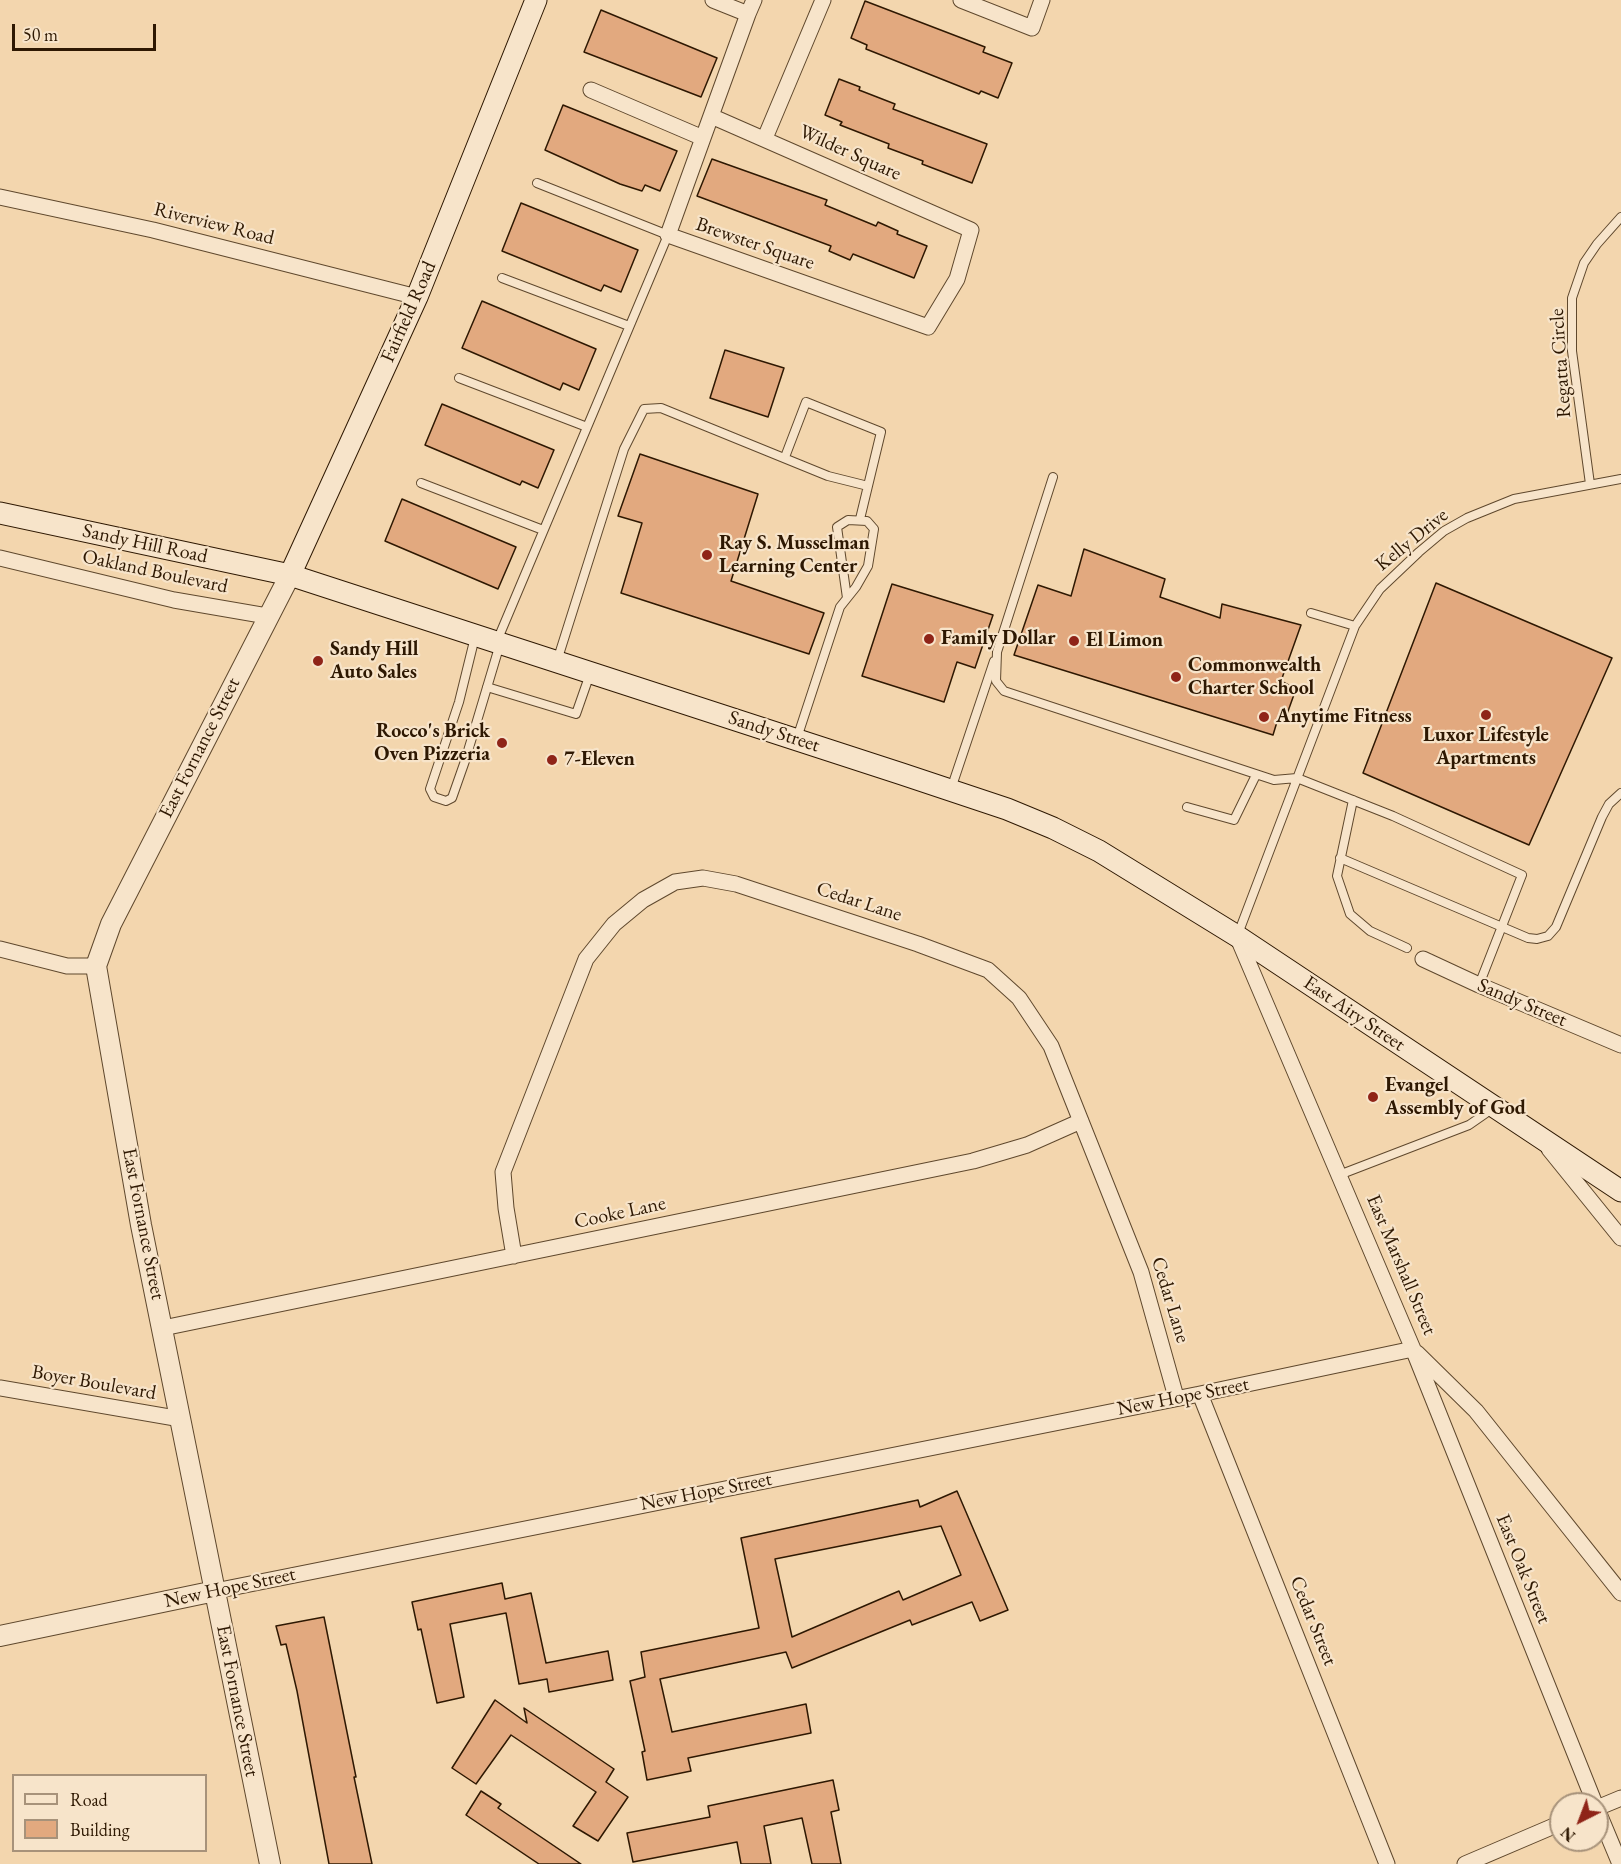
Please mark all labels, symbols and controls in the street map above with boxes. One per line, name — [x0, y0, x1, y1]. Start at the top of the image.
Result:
scale bar — [15, 12, 159, 50]
text: 50 m — [23, 23, 58, 46]
street label: Wilder Square — [795, 120, 905, 186]
street label: Riverview Road — [151, 197, 277, 251]
street label: Brewster Square — [693, 212, 817, 276]
street label: Fairfield Road — [376, 258, 442, 366]
street label: Regatta Circle — [1545, 307, 1577, 419]
street label: Kelly Drive — [1371, 503, 1453, 577]
street label: Sandy Hill Road — [80, 519, 210, 569]
place label: Ray S. Musselman Learning Center — [719, 532, 870, 579]
street label: Oakland Boulevard — [80, 545, 230, 599]
marker: Ray S. Musselman Learning Center — [700, 548, 714, 562]
place label: Family Dollar — [941, 627, 1056, 651]
place label: El Limon — [1086, 629, 1163, 653]
marker: Family Dollar — [922, 632, 936, 646]
marker: El Limon — [1067, 634, 1081, 648]
place label: Sandy Hill Auto Sales — [330, 638, 418, 685]
marker: Sandy Hill Auto Sales — [311, 654, 325, 668]
place label: Commonwealth Charter School — [1188, 654, 1321, 701]
marker: Commonwealth Charter School — [1169, 670, 1183, 684]
street label: East Fornance Street — [154, 674, 246, 822]
place label: Anytime Fitness — [1276, 705, 1412, 729]
street label: Sandy Street — [725, 706, 823, 758]
marker: Luxor Lifestyle Apartments — [1479, 708, 1493, 722]
marker: Anytime Fitness — [1257, 710, 1271, 724]
place label: Rocco's Brick Oven Pizzeria — [374, 720, 490, 767]
place label: Luxor Lifestyle Apartments — [1423, 724, 1549, 771]
marker: Rocco's Brick Oven Pizzeria — [495, 736, 509, 750]
place label: 7-Eleven — [564, 748, 635, 772]
marker: 7-Eleven — [545, 753, 559, 767]
street label: Cedar Lane — [813, 877, 905, 927]
street label: East Airy Street — [1299, 971, 1409, 1057]
street label: Sandy Street — [1474, 973, 1570, 1033]
place label: Evangel Assembly of God — [1385, 1074, 1526, 1121]
marker: Evangel Assembly of God — [1366, 1090, 1380, 1104]
street label: East Fornance Street — [116, 1146, 170, 1302]
street label: East Marshall Street — [1361, 1191, 1441, 1339]
street label: Cooke Lane — [572, 1192, 668, 1234]
street label: Cedar Lane — [1146, 1254, 1194, 1346]
street label: Boyer Boulevard — [30, 1360, 158, 1406]
street label: New Hope Street — [1115, 1372, 1251, 1422]
street label: New Hope Street — [638, 1467, 774, 1517]
street label: East Oak Street — [1490, 1511, 1556, 1627]
street label: New Hope Street — [162, 1562, 298, 1614]
street label: Cedar Street — [1284, 1573, 1342, 1669]
street label: East Fornance Street — [210, 1623, 264, 1779]
legend — [12, 1774, 207, 1852]
text: Road — [70, 1788, 108, 1811]
north arrow — [1549, 1792, 1609, 1852]
text: Building — [70, 1818, 130, 1841]
text: N — [1556, 1822, 1580, 1846]

